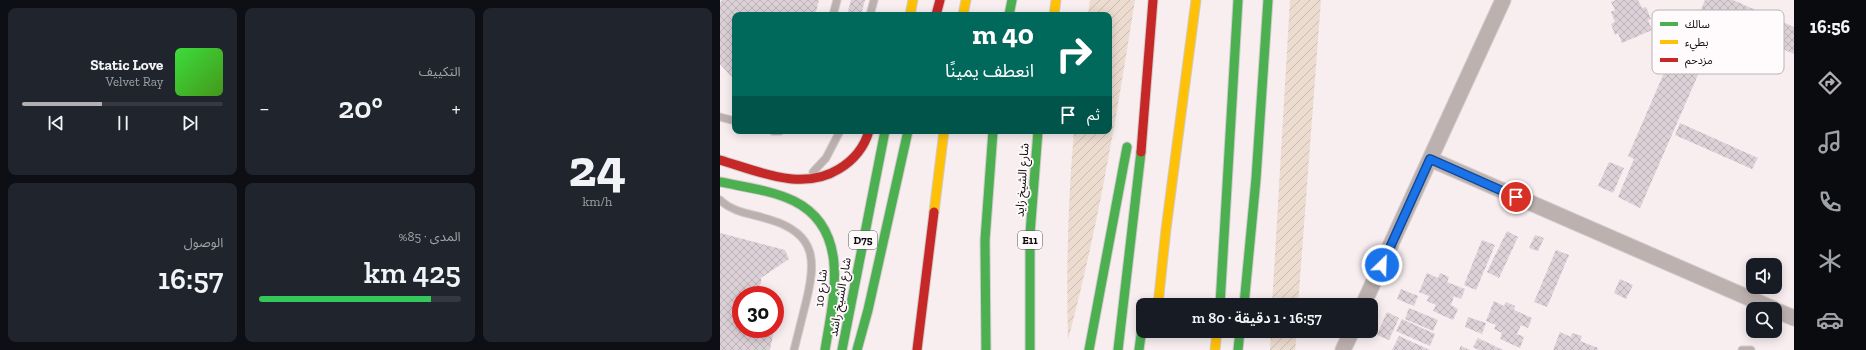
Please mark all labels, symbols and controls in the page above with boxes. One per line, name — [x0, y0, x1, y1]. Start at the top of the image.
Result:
legend — [1652, 10, 1784, 74]
text: 16:56 — [1810, 16, 1850, 38]
text: 40 m — [972, 18, 1034, 51]
text: سالك — [1685, 18, 1710, 31]
icon: right — [1048, 28, 1100, 80]
text: بطيء — [1685, 36, 1708, 52]
text: مزدحم — [1685, 54, 1713, 69]
text: Static Love — [90, 56, 163, 74]
text: انعطف يمينًا — [945, 60, 1034, 82]
text: التكييف — [419, 64, 461, 79]
icon: directions — [1816, 69, 1844, 97]
text: Velvet Ray — [105, 74, 163, 89]
text: 20° — [338, 90, 383, 126]
text: − — [259, 95, 270, 122]
text: + — [451, 95, 461, 122]
icon: arrive — [1057, 104, 1079, 126]
text: ثم — [1087, 106, 1100, 124]
icon: previous — [45, 112, 67, 134]
icon: pause — [112, 112, 134, 134]
icon: next — [179, 112, 201, 134]
icon: music — [1816, 128, 1844, 156]
text: 24 — [569, 137, 626, 199]
street label: شارع الشيخ زايد — [1012, 142, 1034, 218]
pin — [1499, 180, 1533, 214]
icon: arrive — [1505, 186, 1527, 208]
icon: phone — [1816, 188, 1844, 216]
text: km/h — [583, 194, 612, 209]
text: المدى · 85% — [399, 229, 461, 244]
road number: D75 — [849, 231, 877, 249]
road number: E11 — [1018, 231, 1042, 249]
text: الوصول — [184, 235, 223, 250]
position arrow — [1361, 244, 1403, 286]
icon: climate — [1816, 247, 1844, 275]
text: 425 km — [364, 255, 461, 291]
street label: شارع الشيخ راشد — [826, 256, 856, 338]
map controls — [1746, 258, 1782, 338]
button: sound — [1746, 258, 1782, 294]
text: 16:57 — [158, 261, 223, 297]
street label: شارع 10 — [812, 269, 832, 308]
speed limit sign: 30 — [732, 286, 784, 338]
button: search — [1746, 302, 1782, 338]
icon: car — [1816, 306, 1844, 334]
text: 16:57 · 1 دقيقة · 80 m — [1192, 309, 1322, 327]

